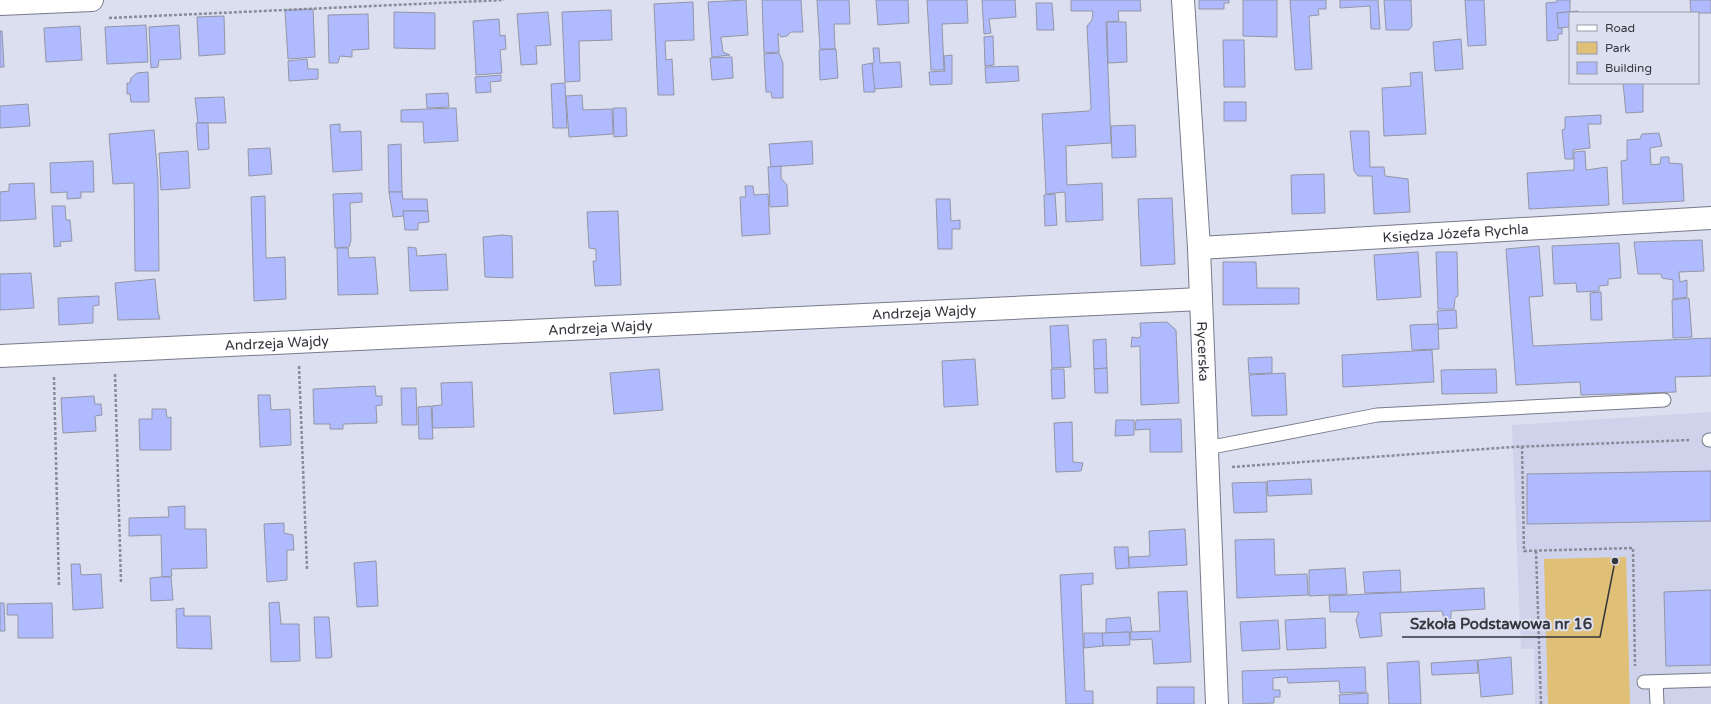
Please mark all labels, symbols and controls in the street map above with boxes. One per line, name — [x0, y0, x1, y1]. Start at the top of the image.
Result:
legend — [1569, 12, 1699, 84]
text: Road — [1605, 21, 1635, 35]
text: Park — [1605, 41, 1631, 55]
text: Building — [1605, 61, 1652, 75]
street label: Księdza Józefa Rychla — [1382, 220, 1529, 246]
street label: Andrzeja Wajdy — [871, 301, 977, 323]
street label: Andrzeja Wajdy — [548, 317, 653, 338]
street label: Rycerska — [1193, 321, 1213, 382]
street label: Andrzeja Wajdy — [224, 332, 330, 354]
callout: Szkoła Podstawowa nr 16 — [1402, 610, 1600, 637]
text: Szkoła Podstawowa nr 16 — [1410, 615, 1592, 633]

